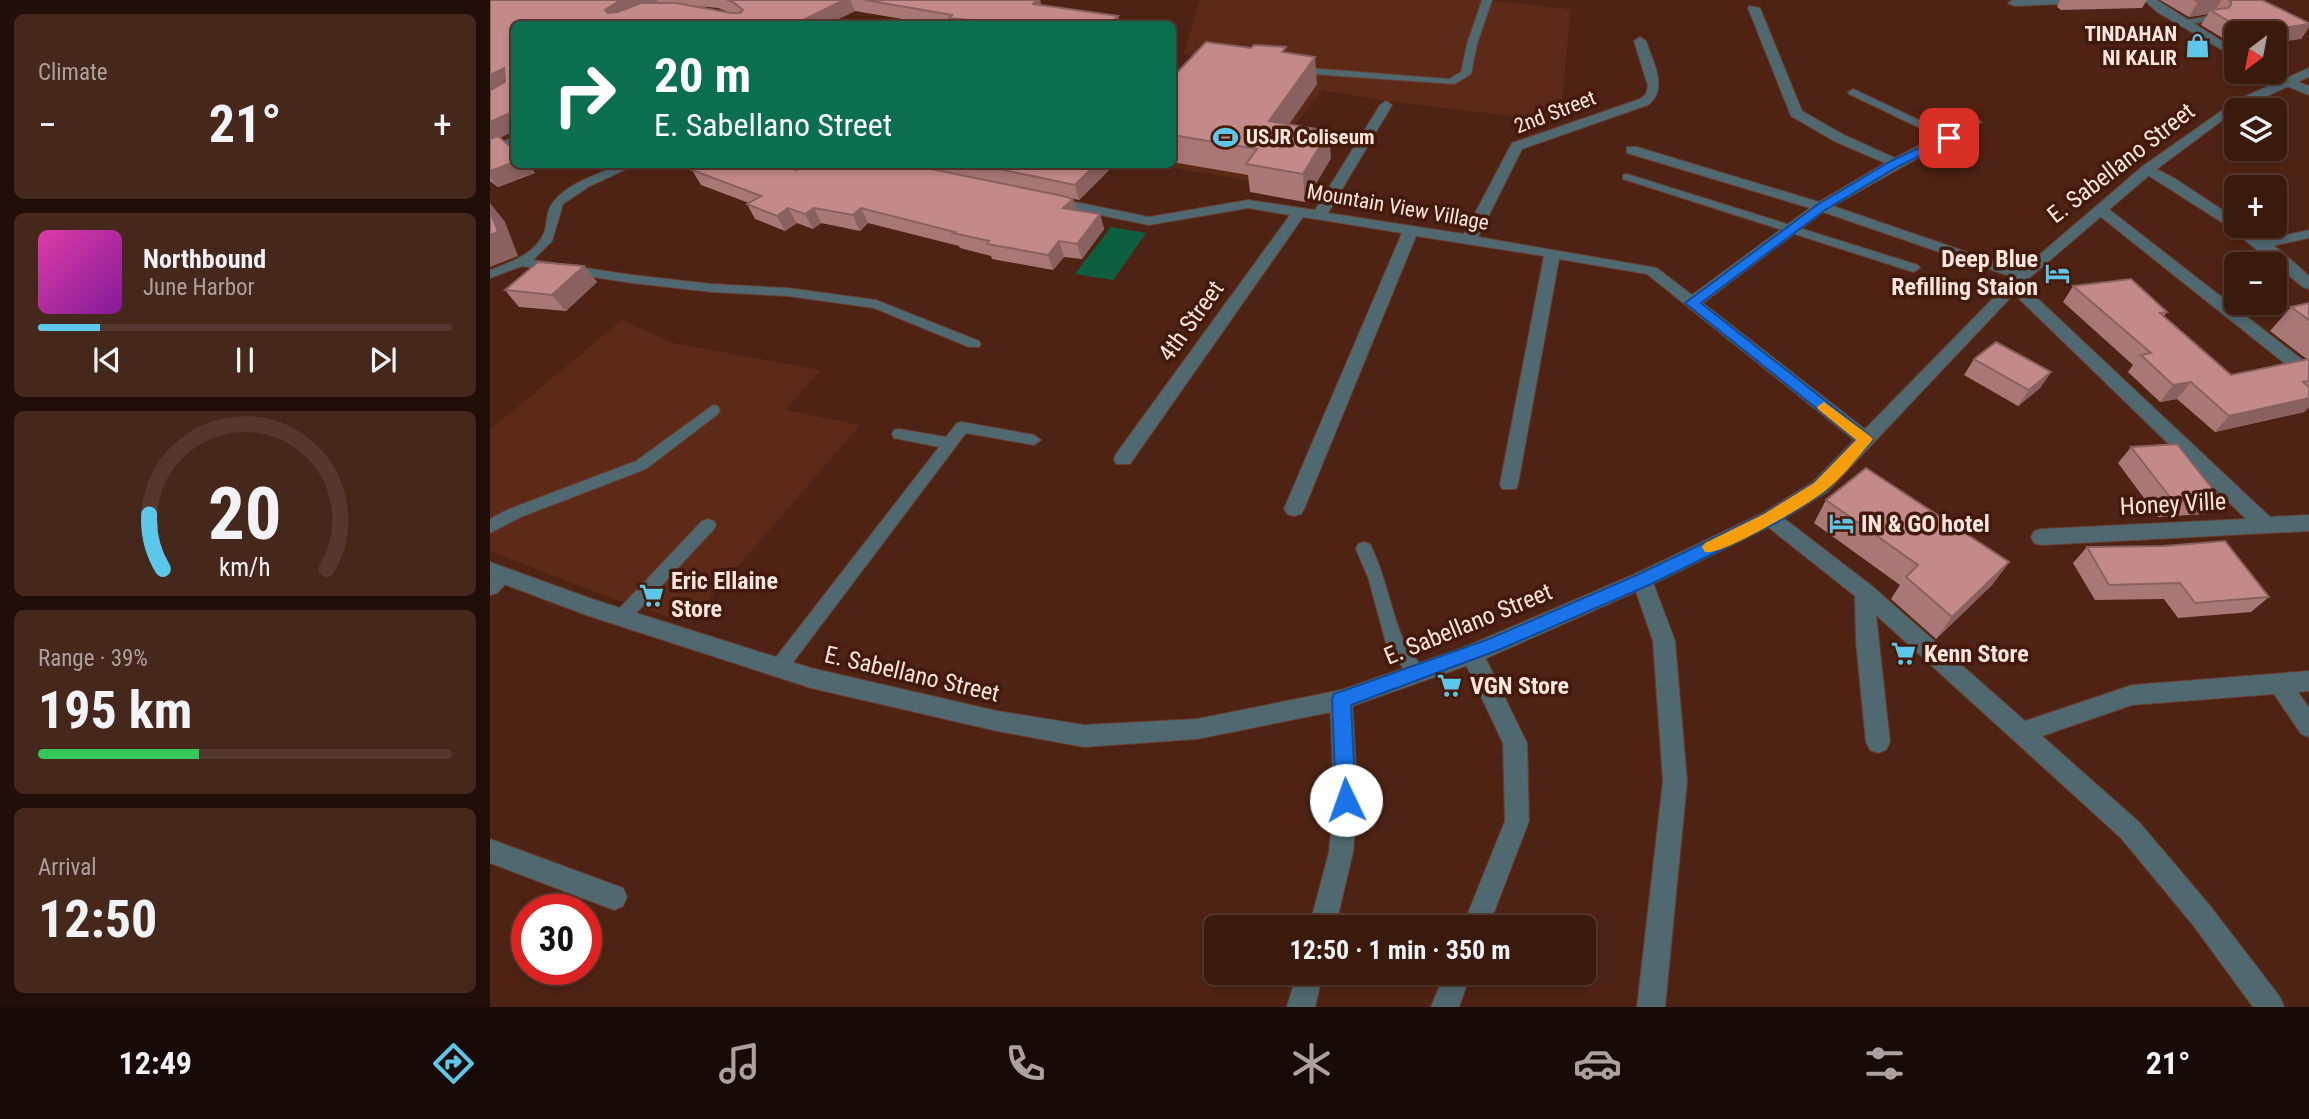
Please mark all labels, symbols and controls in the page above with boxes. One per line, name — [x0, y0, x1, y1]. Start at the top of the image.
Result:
north arrow — [2224, 21, 2287, 84]
map controls — [2224, 21, 2287, 315]
place label: TINDAHAN NI KALIR — [2084, 22, 2177, 70]
shop icon: TINDAHAN NI KALIR — [2183, 32, 2211, 60]
text: 20 m — [654, 47, 751, 104]
icon: right — [539, 49, 630, 140]
text: Climate — [38, 59, 108, 86]
street label: 2nd Street — [1511, 86, 1599, 138]
text: 21° — [209, 94, 281, 155]
street label: E. Sabellano Street — [2042, 97, 2200, 229]
button: layers — [2224, 98, 2287, 161]
text: − — [38, 103, 57, 147]
text: + — [433, 103, 452, 147]
text: E. Sabellano Street — [654, 106, 892, 144]
pin — [1919, 108, 1979, 168]
icon: arrive — [1930, 119, 1968, 157]
sports icon: USJR Coliseum — [1212, 123, 1240, 151]
place label: USJR Coliseum — [1246, 125, 1375, 149]
button: + — [2224, 175, 2287, 238]
street label: Mountain View Village — [1305, 179, 1491, 235]
text: Northbound — [143, 244, 266, 274]
place label: Deep Blue Refilling Staion — [1891, 245, 2038, 301]
button: − — [2224, 252, 2287, 315]
hotel icon: Deep Blue Refilling Staion — [2044, 259, 2072, 287]
text: June Harbor — [143, 274, 255, 301]
street label: 4th Street — [1153, 275, 1229, 367]
icon: previous — [88, 341, 126, 379]
icon: pause — [226, 341, 264, 379]
icon: next — [364, 341, 402, 379]
text: 20 — [208, 472, 282, 558]
street label: Honey Ville — [2119, 487, 2227, 521]
hotel icon: IN & GO hotel — [1827, 510, 1855, 538]
place label: IN & GO hotel — [1861, 510, 1990, 538]
text: km/h — [219, 553, 271, 582]
place label: Eric Ellaine Store — [671, 567, 778, 623]
street label: E. Sabellano Street — [1380, 578, 1556, 670]
supermarket icon: Eric Ellaine Store — [637, 581, 665, 609]
street label: E. Sabellano Street — [822, 640, 1002, 708]
supermarket icon: Kenn Store — [1890, 640, 1918, 668]
place label: Kenn Store — [1924, 640, 2029, 668]
text: Range · 39% — [38, 645, 148, 672]
supermarket icon: VGN Store — [1436, 672, 1464, 700]
place label: VGN Store — [1470, 672, 1569, 700]
text: 195 km — [38, 680, 192, 741]
position arrow — [1309, 763, 1383, 837]
text: Arrival — [38, 854, 97, 881]
text: 12:50 — [38, 889, 157, 950]
speed limit sign: 30 — [511, 894, 602, 985]
text: 12:50 · 1 min · 350 m — [1290, 935, 1510, 965]
icon: directions — [429, 1039, 478, 1088]
icon: music — [715, 1039, 764, 1088]
icon: phone — [1001, 1039, 1050, 1088]
icon: climate — [1287, 1039, 1336, 1088]
icon: car — [1573, 1039, 1622, 1088]
icon: filters — [1860, 1039, 1909, 1088]
text: 12:49 — [119, 1044, 192, 1082]
text: 21° — [2146, 1044, 2190, 1082]

